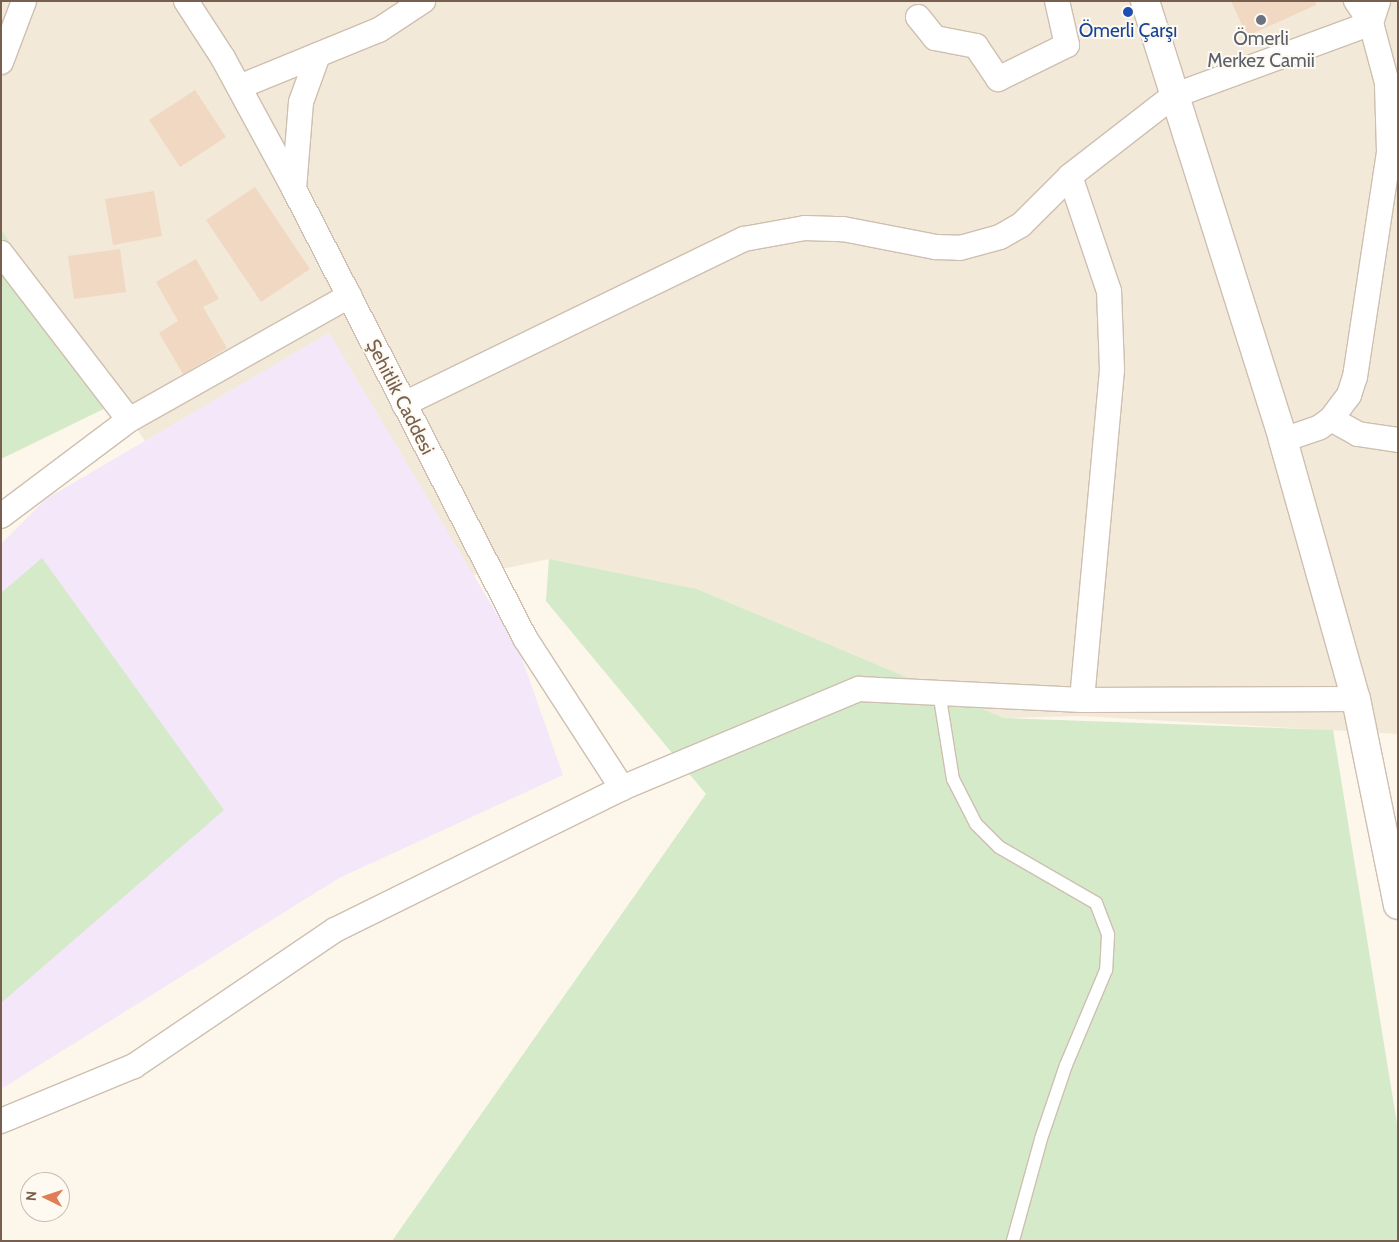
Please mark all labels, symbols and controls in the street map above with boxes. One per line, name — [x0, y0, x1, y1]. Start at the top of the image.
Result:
marker: Ömerli Çarşı — [1122, 6, 1134, 18]
marker: Ömerli Merkez Camii — [1255, 14, 1267, 26]
place label: Ömerli Çarşı — [1079, 20, 1177, 42]
place label: Ömerli Merkez Camii — [1207, 28, 1315, 72]
street label: Şehitlik Caddesi — [361, 336, 439, 458]
north arrow — [20, 1172, 70, 1222]
text: N — [22, 1190, 40, 1202]

